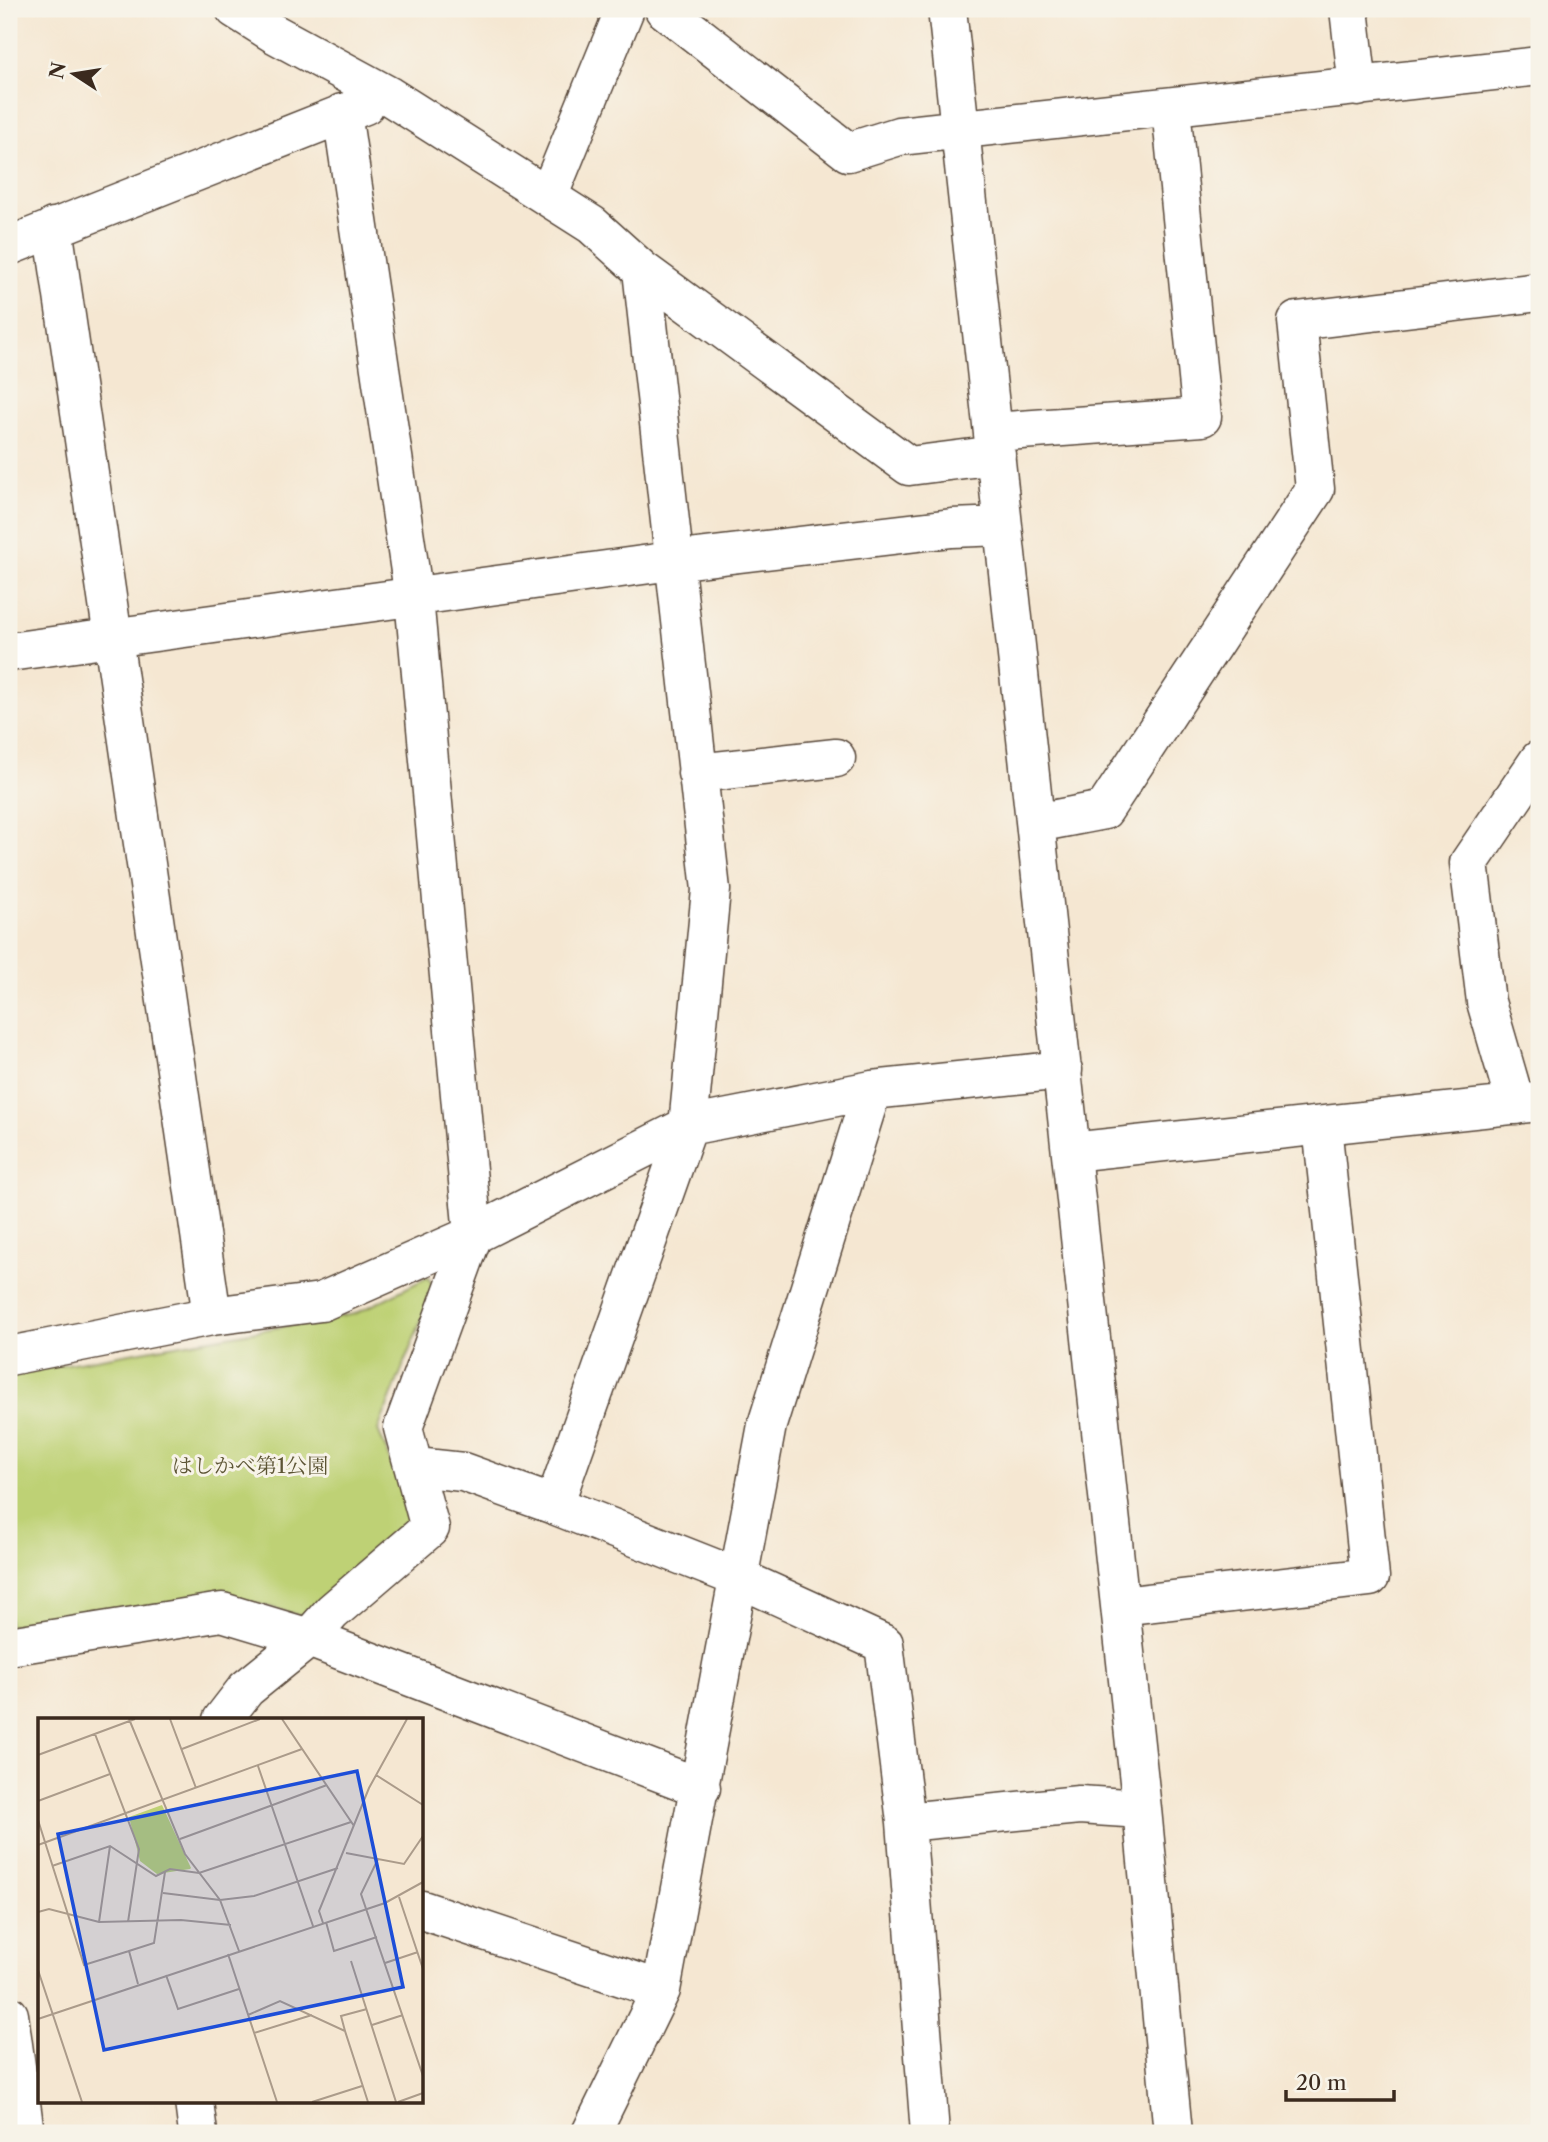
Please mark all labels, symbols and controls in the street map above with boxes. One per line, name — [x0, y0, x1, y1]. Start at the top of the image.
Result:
north arrow — [38, 38, 108, 108]
text: N — [45, 60, 71, 81]
park label: はしかべ第1公園 — [172, 1453, 328, 1478]
inset map — [38, 1718, 424, 2104]
scale bar — [1286, 2058, 1394, 2102]
text: 20 m — [1296, 2070, 1347, 2095]

